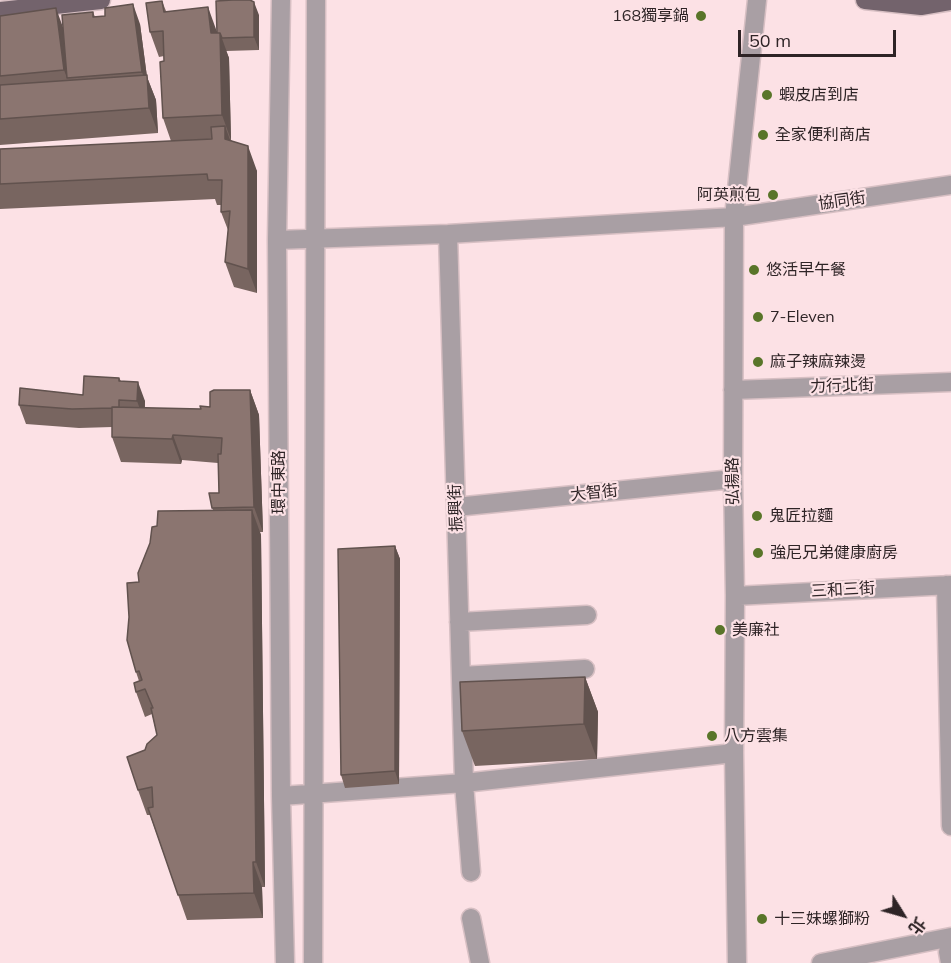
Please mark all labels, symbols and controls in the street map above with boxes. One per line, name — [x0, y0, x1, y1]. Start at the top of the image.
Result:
place label: 168獨享鍋 — [612, 6, 689, 26]
marker: 168獨享鍋 — [694, 9, 708, 23]
scale bar — [741, 18, 898, 56]
text: 50 m — [749, 29, 791, 52]
place label: 蝦皮店到店 — [779, 85, 859, 105]
marker: 蝦皮店到店 — [760, 88, 774, 102]
place label: 全家便利商店 — [775, 125, 871, 145]
marker: 全家便利商店 — [756, 128, 770, 142]
place label: 阿英煎包 — [697, 185, 761, 205]
marker: 阿英煎包 — [766, 188, 780, 202]
street label: 協同街 — [817, 188, 867, 214]
place label: 悠活早午餐 — [766, 260, 846, 280]
marker: 悠活早午餐 — [747, 263, 761, 277]
place label: 7-Eleven — [770, 307, 835, 327]
marker: 7-Eleven — [751, 310, 765, 324]
place label: 麻子辣麻辣燙 — [770, 352, 866, 372]
marker: 麻子辣麻辣燙 — [751, 355, 765, 369]
street label: 力行北街 — [810, 375, 874, 397]
street label: 環中東路 — [269, 450, 289, 514]
street label: 弘揚路 — [723, 457, 743, 505]
street label: 大智街 — [569, 481, 619, 505]
street label: 振興街 — [446, 484, 466, 532]
place label: 鬼匠拉麵 — [769, 506, 833, 526]
marker: 鬼匠拉麵 — [750, 509, 764, 523]
place label: 強尼兄弟健康廚房 — [770, 543, 898, 563]
marker: 強尼兄弟健康廚房 — [751, 546, 765, 560]
street label: 三和三街 — [811, 579, 875, 601]
place label: 美廉社 — [732, 620, 780, 640]
marker: 美廉社 — [713, 623, 727, 637]
place label: 八方雲集 — [724, 726, 788, 746]
marker: 八方雲集 — [705, 729, 719, 743]
north arrow — [873, 885, 933, 945]
place label: 十三妹螺獅粉 — [774, 909, 870, 929]
marker: 十三妹螺獅粉 — [755, 912, 769, 926]
text: 北 — [905, 913, 930, 938]

